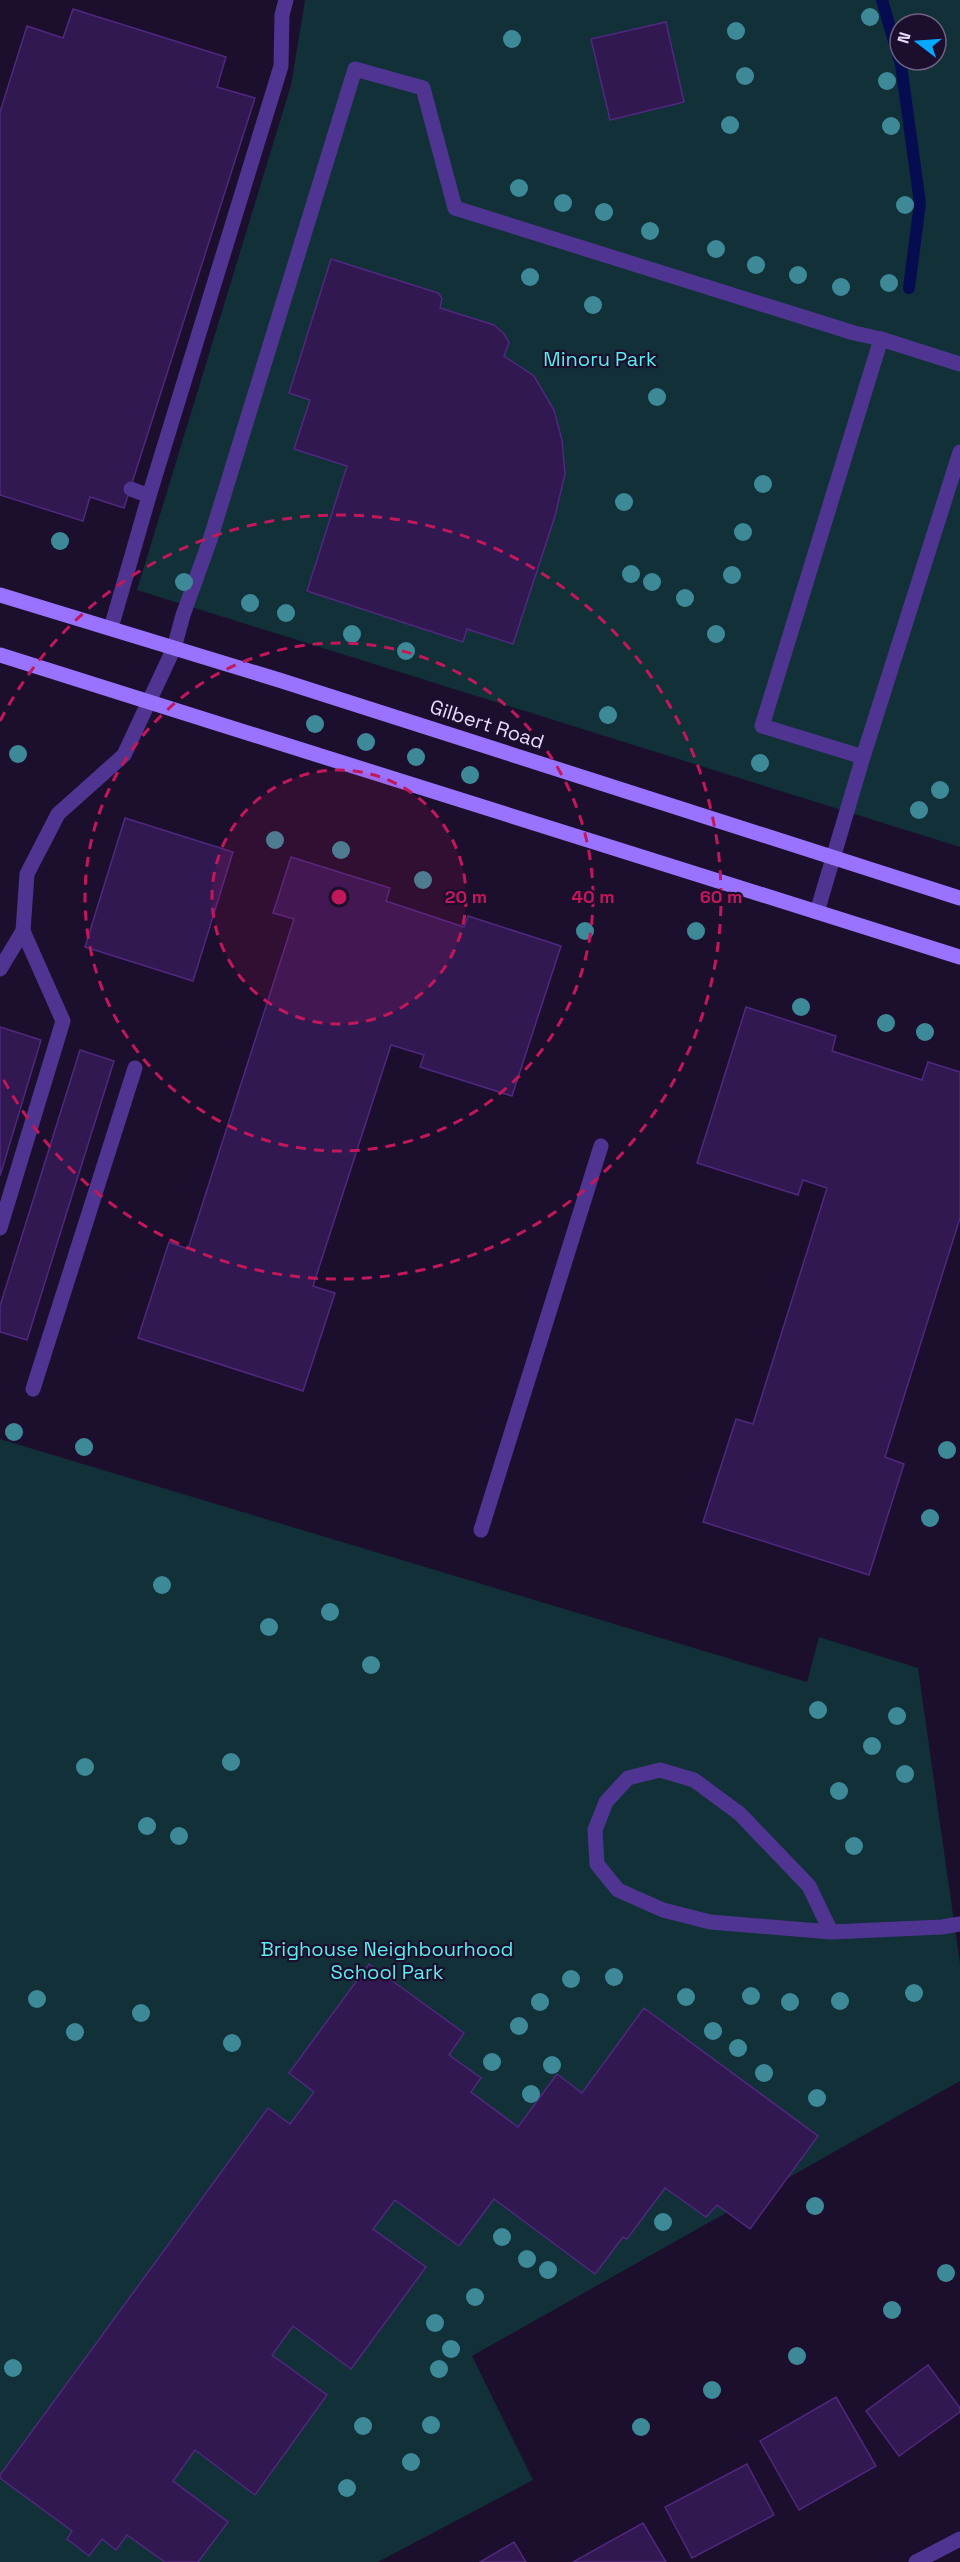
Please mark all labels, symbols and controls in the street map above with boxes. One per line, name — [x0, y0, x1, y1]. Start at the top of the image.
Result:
north arrow — [888, 12, 948, 72]
text: N — [893, 30, 916, 46]
park label: Minoru Park — [543, 346, 657, 372]
street label: Gilbert Road — [427, 693, 547, 755]
text: 20 m — [445, 885, 487, 908]
text: 40 m — [571, 885, 615, 908]
text: 60 m — [700, 885, 742, 908]
centre of rings — [329, 887, 349, 907]
park label: Brighouse Neighbourhood School Park — [261, 1936, 513, 1985]

